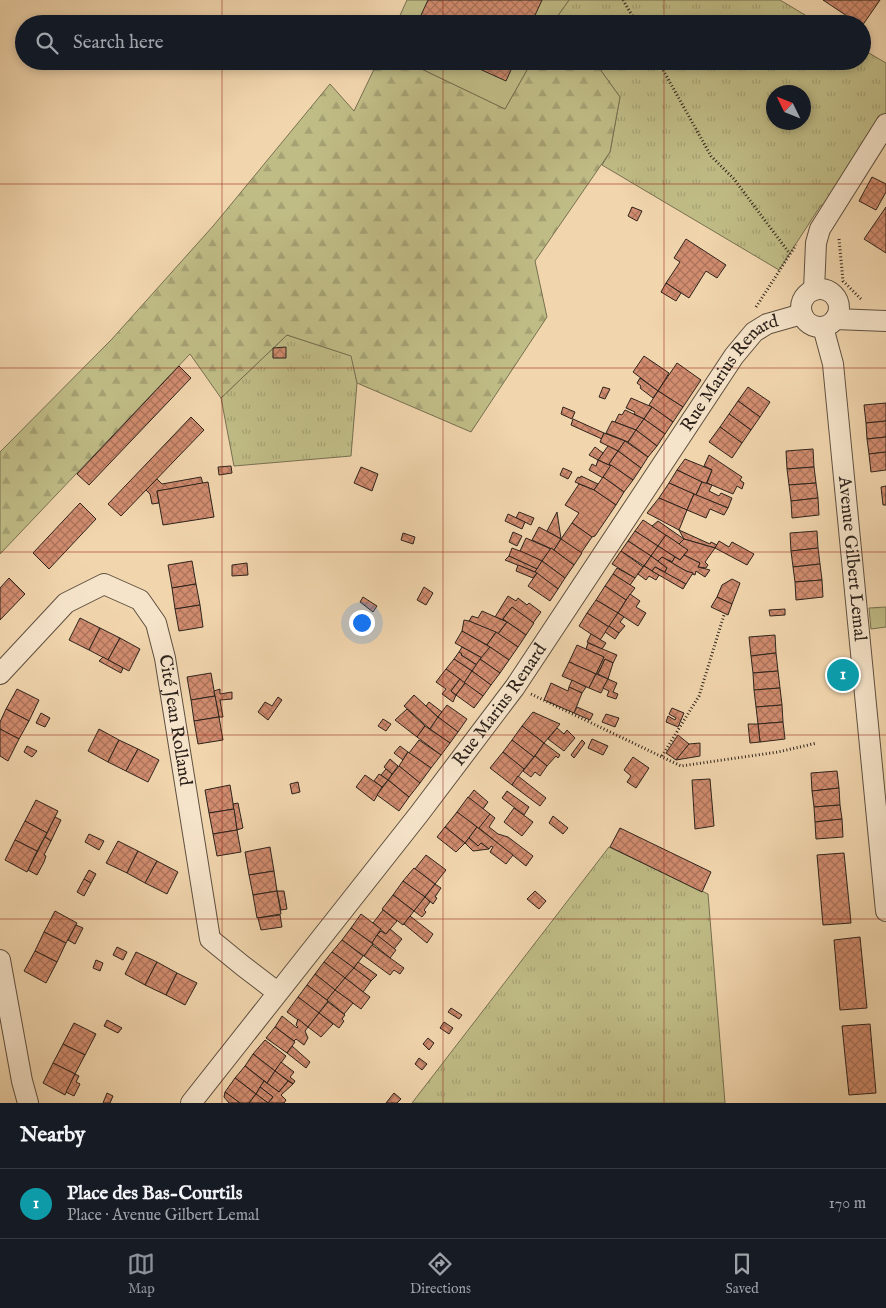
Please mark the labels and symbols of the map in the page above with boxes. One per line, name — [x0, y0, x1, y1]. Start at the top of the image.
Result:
north arrow — [766, 85, 811, 130]
street label: Rue Marius Renard — [676, 310, 782, 436]
street label: Avenue Gilbert Lemal — [832, 474, 871, 642]
your location — [349, 610, 375, 636]
street label: Rue Marius Renard — [448, 639, 552, 771]
street label: Cité Jean Rolland — [153, 653, 197, 788]
pin: 1 — [827, 656, 859, 694]

